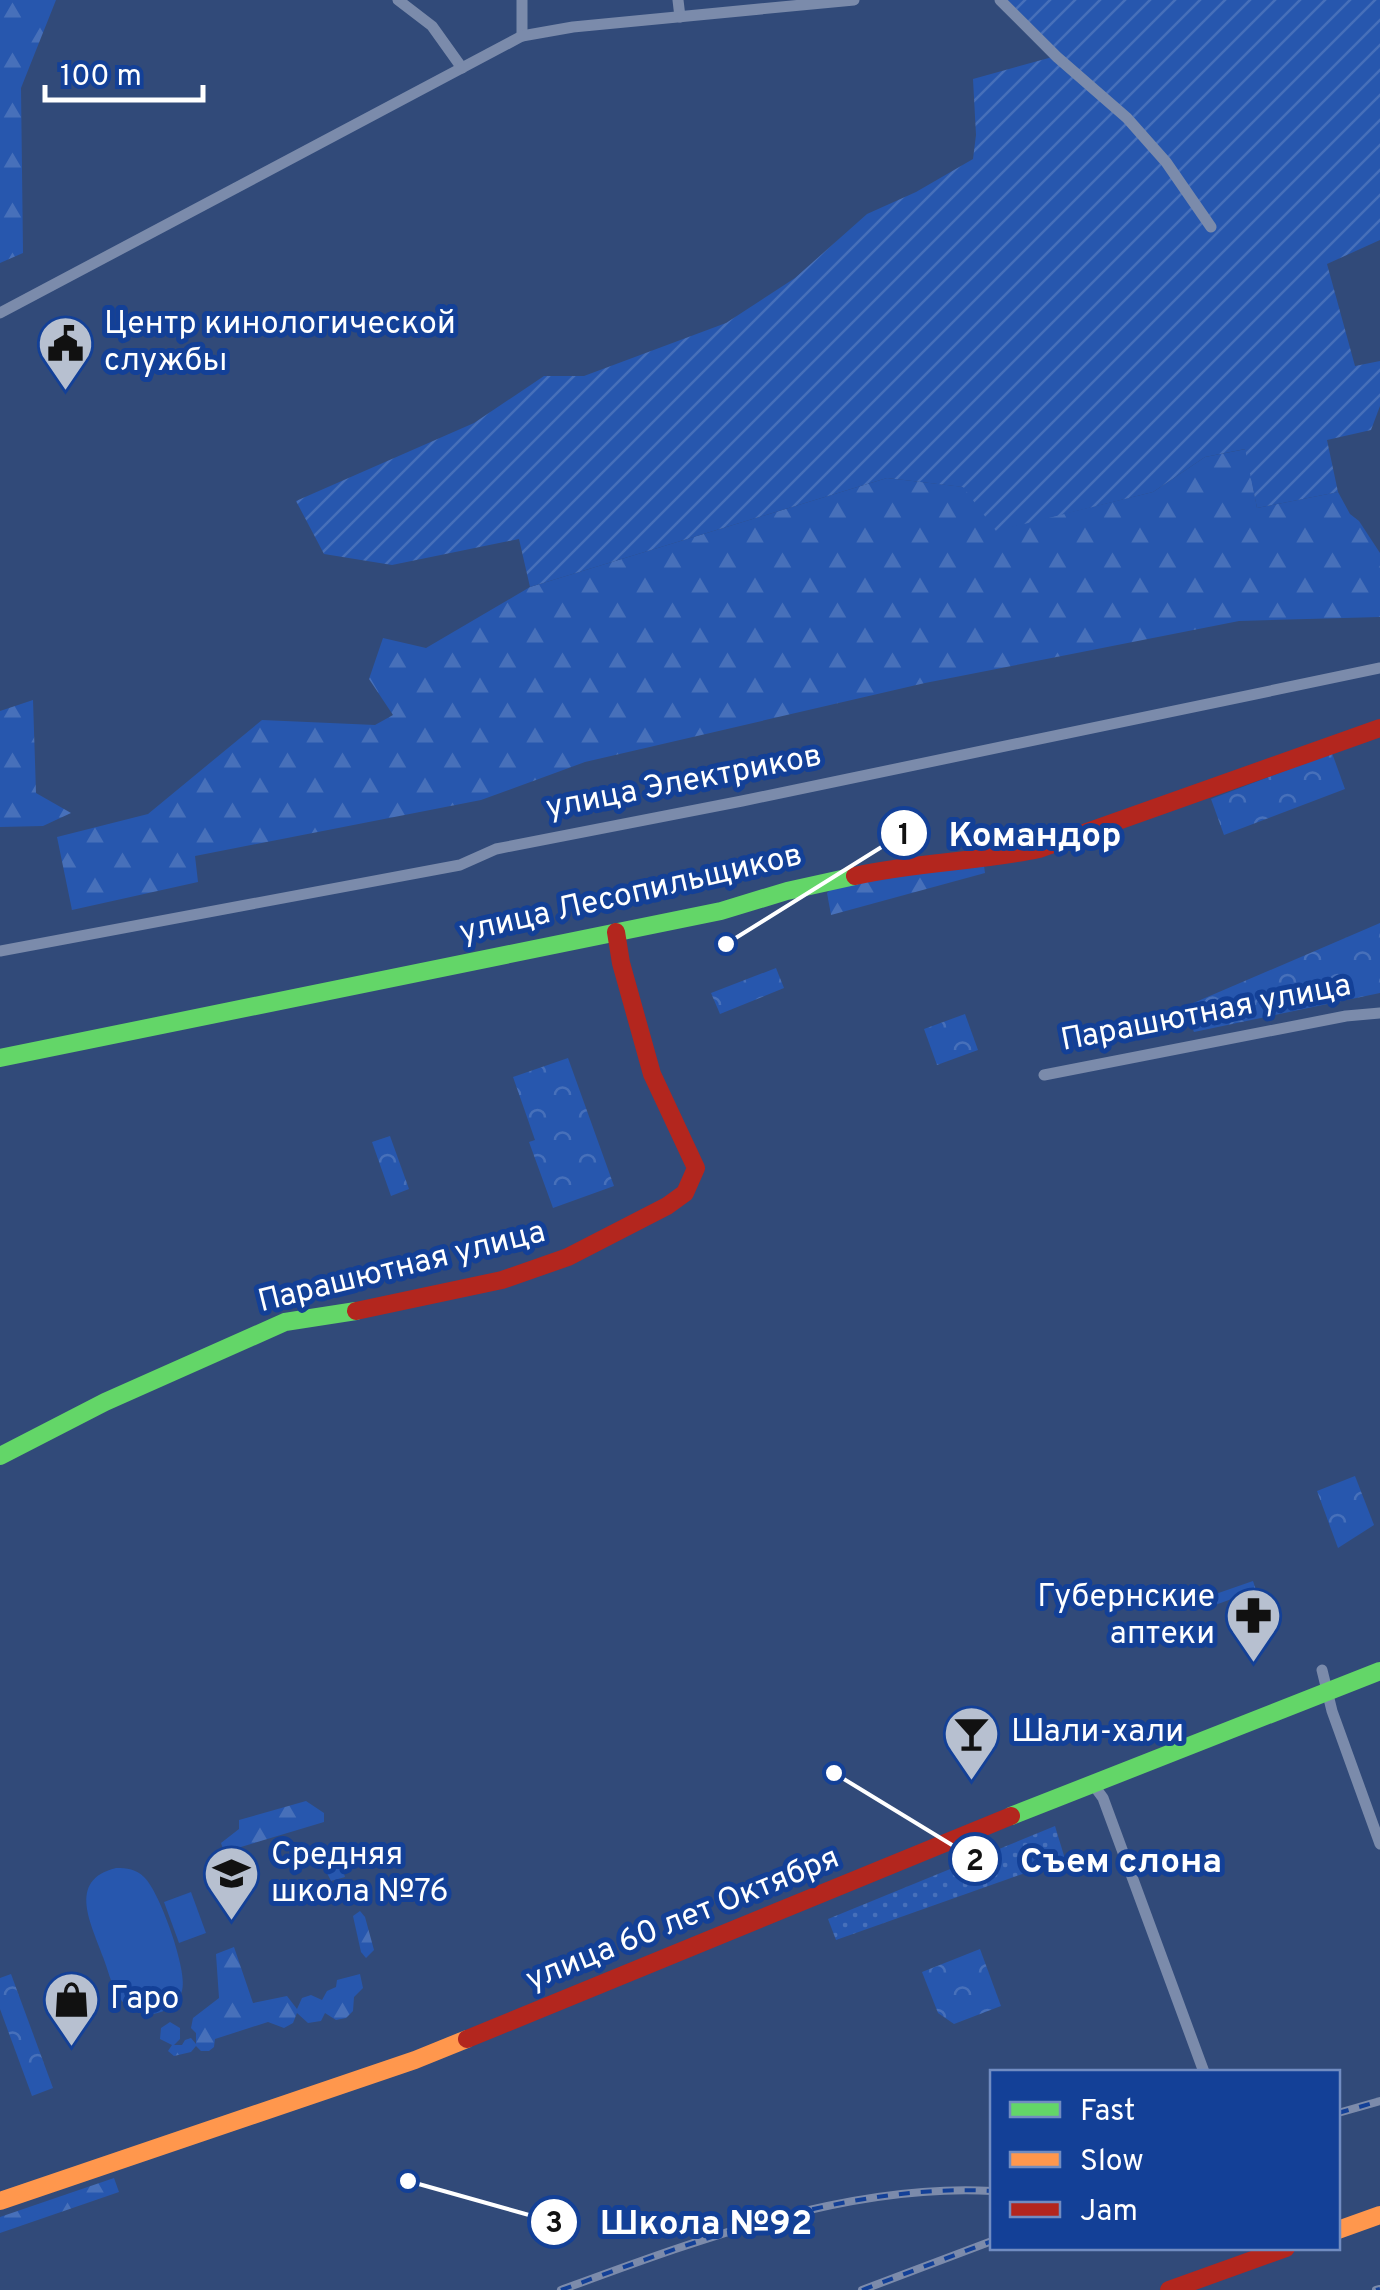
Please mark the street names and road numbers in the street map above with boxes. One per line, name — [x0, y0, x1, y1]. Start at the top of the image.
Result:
street label: улица Электриков — [543, 737, 825, 829]
street label: улица Лесопильщиков — [456, 836, 806, 954]
street label: Парашютная улица — [1058, 966, 1354, 1062]
street label: Парашютная улица — [254, 1213, 550, 1323]
street label: улица 60 лет Октября — [521, 1839, 845, 2001]

